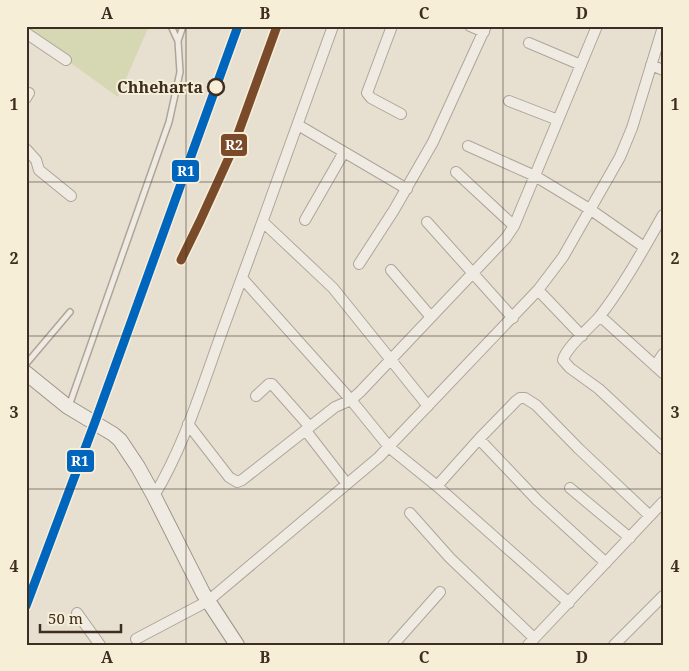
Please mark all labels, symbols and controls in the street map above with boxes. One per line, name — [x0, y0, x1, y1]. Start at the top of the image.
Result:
text: A — [101, 2, 114, 24]
text: B — [260, 2, 271, 24]
text: C — [419, 2, 430, 24]
text: D — [576, 2, 588, 24]
place label: Chheharta — [117, 76, 203, 98]
marker: Chheharta — [207, 78, 225, 96]
text: 1 — [9, 93, 19, 115]
text: 1 — [670, 93, 680, 115]
line badge: R2 — [220, 133, 248, 157]
text: R2 — [225, 135, 243, 154]
line badge: R1 — [171, 159, 200, 183]
text: R1 — [177, 161, 195, 180]
text: 2 — [9, 247, 19, 269]
text: 2 — [670, 247, 680, 269]
text: 3 — [9, 401, 19, 423]
text: 3 — [670, 401, 680, 423]
line badge: R1 — [66, 449, 95, 473]
text: R1 — [71, 451, 89, 470]
text: 4 — [9, 555, 19, 577]
text: 4 — [670, 555, 680, 577]
scale bar — [40, 601, 121, 633]
text: 50 m — [48, 608, 83, 628]
text: A — [101, 646, 114, 668]
text: B — [260, 646, 271, 668]
text: C — [419, 646, 430, 668]
text: D — [576, 646, 588, 668]

